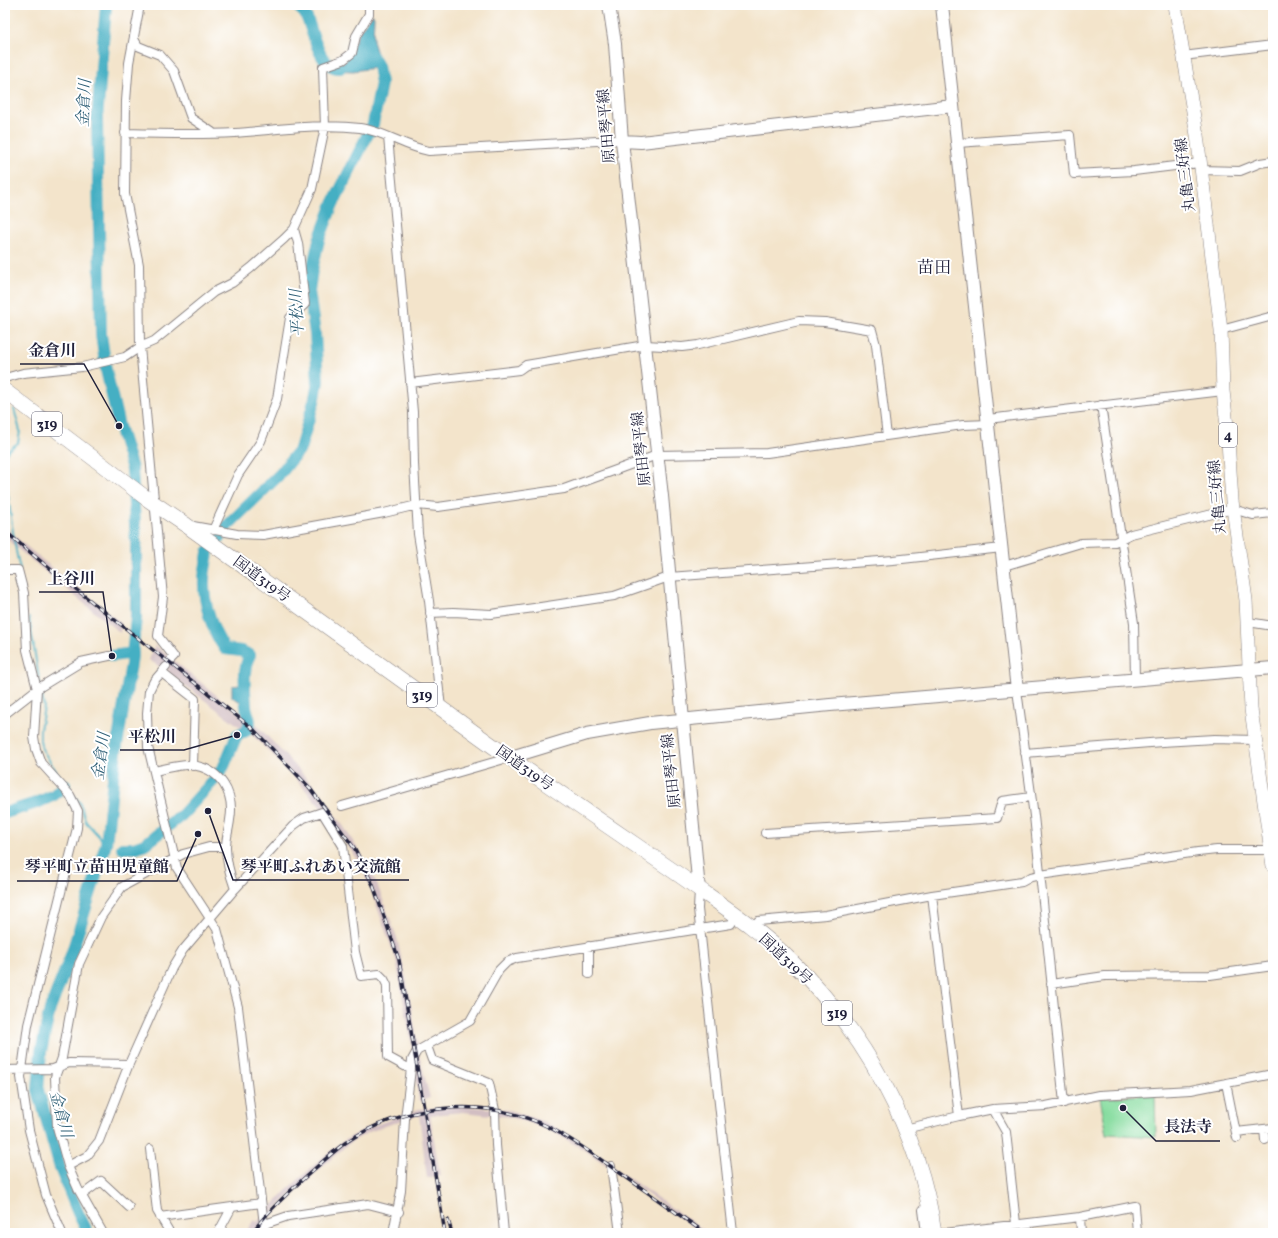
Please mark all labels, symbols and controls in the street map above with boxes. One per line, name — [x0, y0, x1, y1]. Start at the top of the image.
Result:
water label: 金倉川 — [73, 77, 97, 128]
street label: 原田琴平線 — [594, 88, 621, 164]
street label: 丸亀三好線 — [1171, 136, 1201, 213]
district label: 苗田 — [917, 257, 951, 280]
water label: 平松川 — [286, 286, 310, 337]
callout: 金倉川 — [20, 336, 84, 364]
text: 金倉川 — [28, 341, 76, 363]
street label: 原田琴平線 — [628, 410, 657, 487]
road number: 319 — [32, 412, 62, 436]
road number: 4 — [1219, 423, 1237, 447]
street label: 丸亀三好線 — [1205, 459, 1232, 535]
street label: 国道319号 — [228, 552, 294, 608]
callout: 上谷川 — [39, 564, 103, 592]
text: 上谷川 — [47, 569, 95, 591]
road number: 319 — [407, 683, 437, 707]
callout: 平松川 — [120, 722, 184, 750]
text: 平松川 — [128, 727, 176, 749]
water label: 金倉川 — [88, 729, 116, 782]
street label: 原田琴平線 — [658, 732, 687, 809]
street label: 国道319号 — [491, 742, 557, 797]
callout: 琴平町ふれあい交流館 — [233, 852, 409, 880]
callout: 琴平町立苗田児童館 — [17, 853, 177, 881]
text: 琴平町立苗田児童館 — [25, 857, 169, 879]
text: 琴平町ふれあい交流館 — [241, 857, 401, 879]
street label: 国道319号 — [754, 930, 816, 990]
road number: 319 — [822, 1001, 852, 1025]
water label: 金倉川 — [43, 1088, 77, 1142]
callout: 長法寺 — [1156, 1113, 1220, 1141]
text: 長法寺 — [1164, 1117, 1212, 1139]

